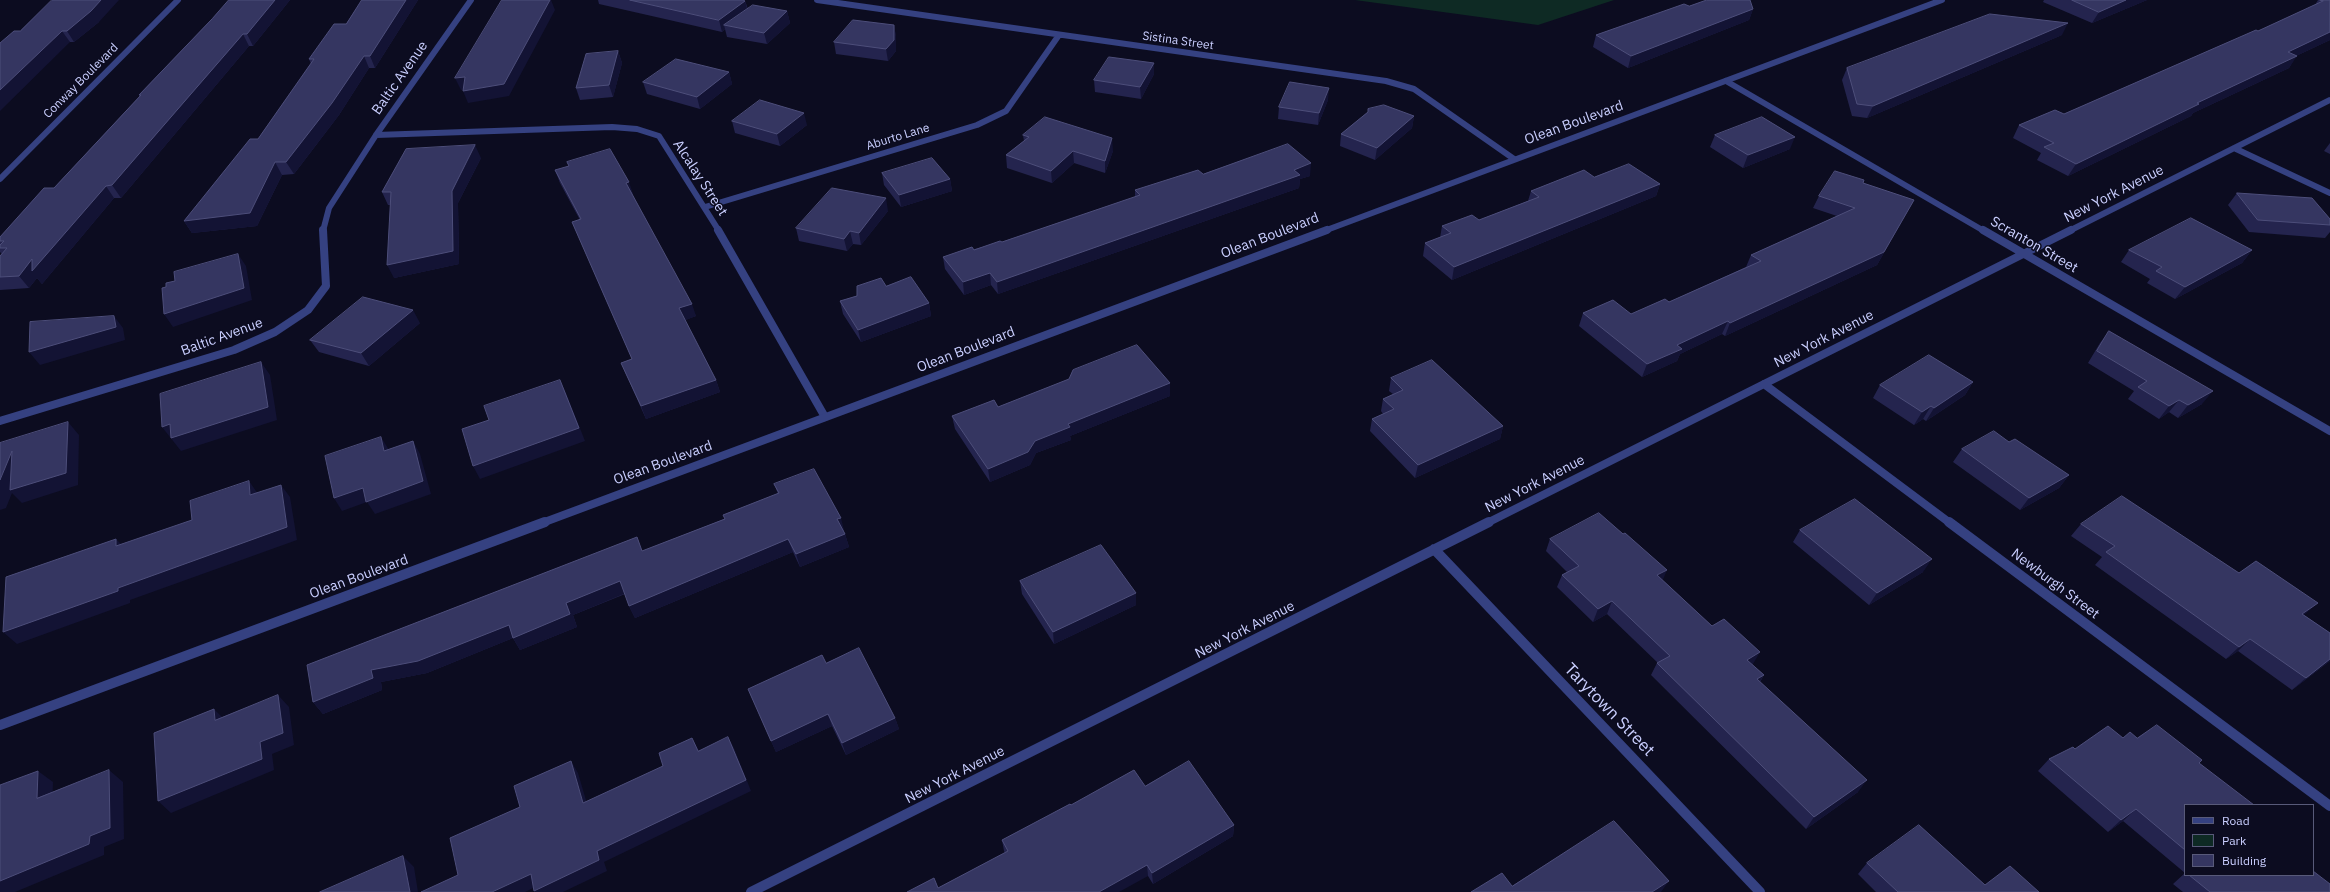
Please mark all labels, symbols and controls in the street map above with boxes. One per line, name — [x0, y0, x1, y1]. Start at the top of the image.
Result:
street label: Sistina Street — [1141, 29, 1215, 53]
street label: Baltic Avenue — [368, 38, 432, 118]
street label: Conway Boulevard — [41, 41, 121, 121]
street label: Olean Boulevard — [1522, 97, 1626, 149]
street label: Aburto Lane — [865, 121, 931, 153]
street label: Alcalay Street — [669, 137, 731, 219]
street label: New York Avenue — [2061, 162, 2167, 226]
street label: Olean Boulevard — [1219, 210, 1321, 262]
street label: Scranton Street — [1987, 213, 2081, 277]
street label: New York Avenue — [1771, 307, 1877, 371]
street label: Baltic Avenue — [179, 314, 265, 360]
street label: Olean Boulevard — [915, 324, 1017, 376]
street label: Olean Boulevard — [611, 437, 715, 489]
street label: New York Avenue — [1482, 452, 1588, 516]
street label: Newburgh Street — [2008, 545, 2102, 623]
street label: Olean Boulevard — [307, 551, 411, 603]
street label: New York Avenue — [1192, 598, 1298, 662]
street label: Tarytown Street — [1560, 659, 1658, 761]
street label: New York Avenue — [902, 743, 1008, 807]
legend — [2184, 804, 2314, 876]
text: Road — [2222, 813, 2250, 828]
text: Park — [2222, 833, 2246, 848]
text: Building — [2222, 853, 2266, 868]

